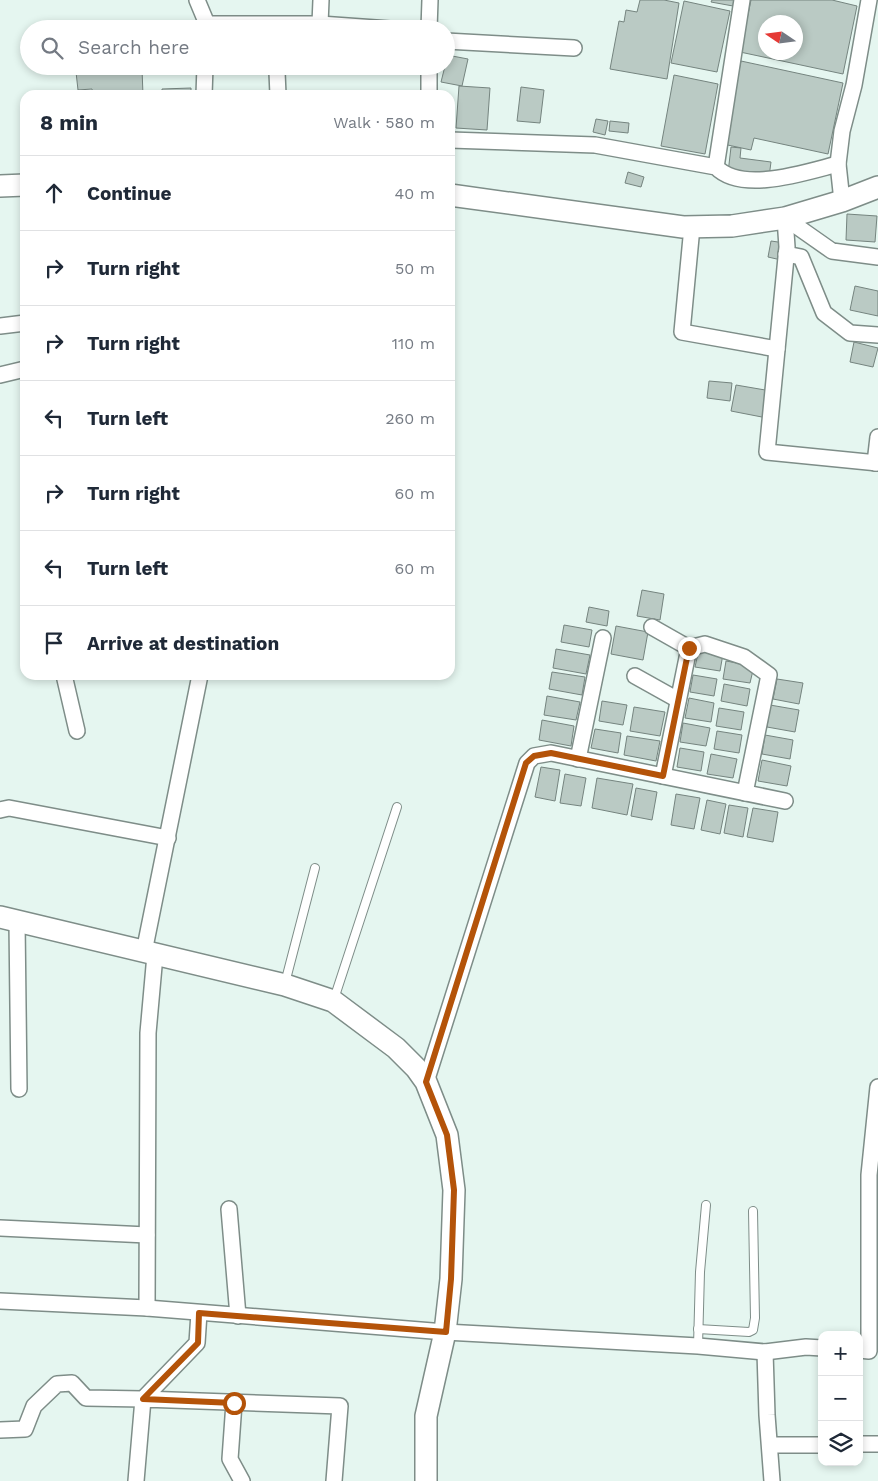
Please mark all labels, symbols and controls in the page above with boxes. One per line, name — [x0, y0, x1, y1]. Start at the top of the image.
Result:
north arrow — [758, 15, 803, 60]
search box — [20, 20, 455, 75]
icon: search — [38, 34, 66, 62]
text: Search here — [78, 36, 189, 59]
text: 8 min — [40, 110, 98, 135]
text: Walk · 580 m — [333, 113, 435, 132]
icon: ahead — [40, 179, 68, 207]
text: Continue — [87, 182, 171, 205]
text: 40 m — [395, 184, 435, 203]
icon: right — [40, 254, 68, 282]
text: Turn right — [87, 257, 180, 280]
text: 50 m — [395, 259, 435, 278]
icon: right — [40, 329, 68, 357]
text: Turn right — [87, 332, 180, 355]
text: 110 m — [392, 334, 435, 353]
icon: left — [40, 404, 68, 432]
text: Turn left — [87, 407, 168, 430]
text: 260 m — [385, 409, 435, 428]
icon: right — [40, 479, 68, 507]
text: Turn right — [87, 482, 180, 505]
text: 60 m — [395, 484, 435, 503]
icon: left — [40, 554, 68, 582]
text: Turn left — [87, 557, 168, 580]
text: 60 m — [395, 559, 435, 578]
icon: arrive — [40, 629, 68, 657]
text: Arrive at destination — [87, 632, 279, 655]
route end — [678, 637, 701, 660]
map controls — [818, 1331, 863, 1466]
button: + — [818, 1331, 863, 1376]
button: − — [818, 1376, 863, 1421]
route start — [223, 1392, 246, 1415]
button: layers — [818, 1421, 863, 1466]

